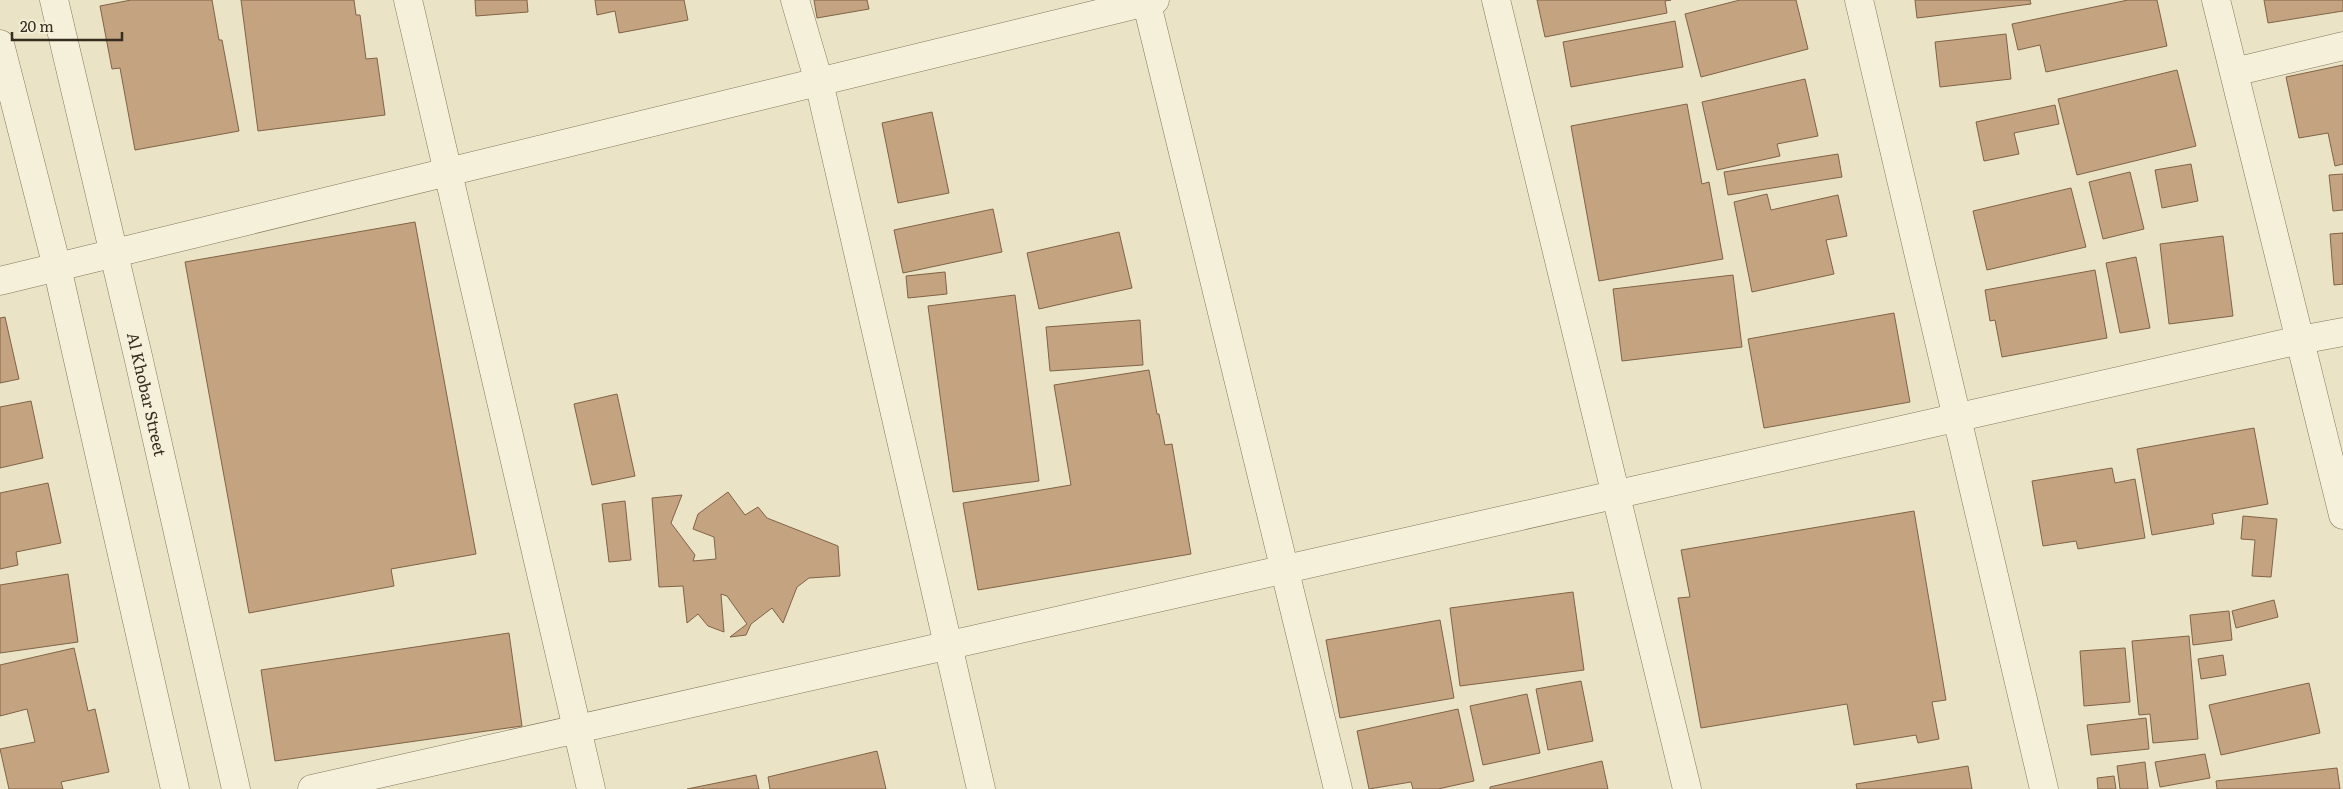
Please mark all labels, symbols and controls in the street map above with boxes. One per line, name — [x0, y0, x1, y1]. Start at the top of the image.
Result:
scale bar — [12, 10, 122, 42]
text: 20 m — [20, 14, 54, 37]
street label: Al Khobar Street — [122, 330, 173, 459]

